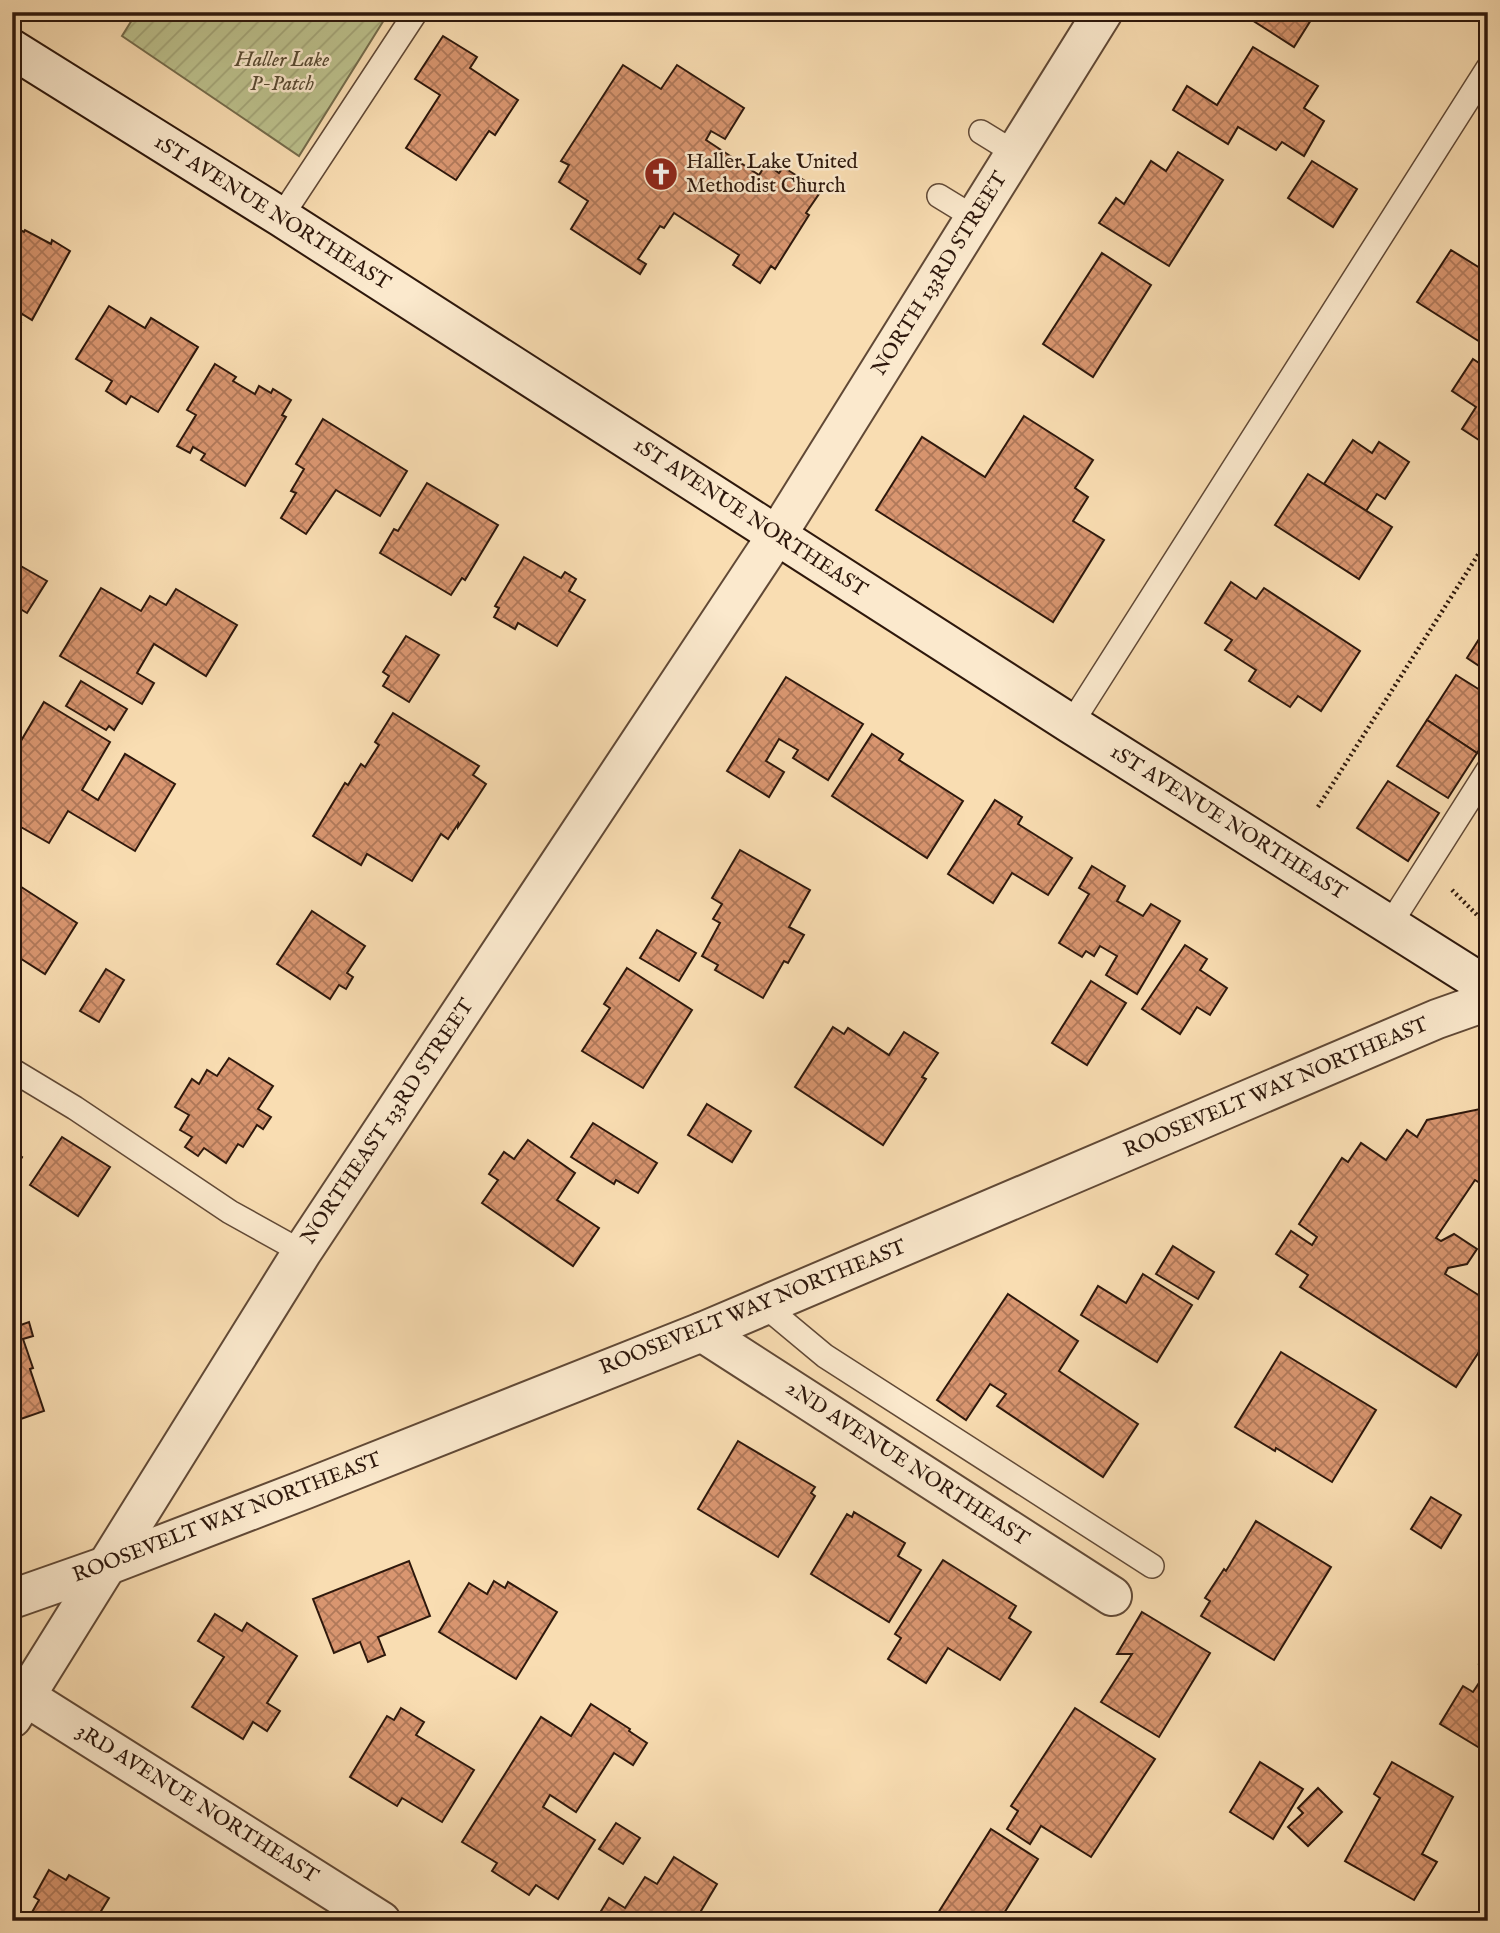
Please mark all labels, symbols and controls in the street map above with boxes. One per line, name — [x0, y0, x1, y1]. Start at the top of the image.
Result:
park label: Haller Lake P-Patch — [234, 47, 329, 98]
street label: 1ST AVENUE NORTHEAST — [149, 129, 396, 297]
place label: Haller Lake United Methodist Church — [686, 149, 859, 200]
church icon: Haller Lake United Methodist Church — [642, 155, 680, 193]
street label: NORTH 133RD STREET — [866, 166, 1014, 381]
street label: 1ST AVENUE NORTHEAST — [628, 432, 873, 604]
street label: 1ST AVENUE NORTHEAST — [1105, 739, 1352, 907]
street label: NORTHEAST 133RD STREET — [296, 993, 481, 1250]
street label: ROOSEVELT WAY NORTHEAST — [1120, 1011, 1433, 1165]
street label: ROOSEVELT WAY NORTHEAST — [596, 1234, 911, 1382]
street label: 2ND AVENUE NORTHEAST — [780, 1375, 1034, 1553]
street label: ROOSEVELT WAY NORTHEAST — [69, 1446, 386, 1589]
street label: 3RD AVENUE NORTHEAST — [71, 1718, 324, 1890]

